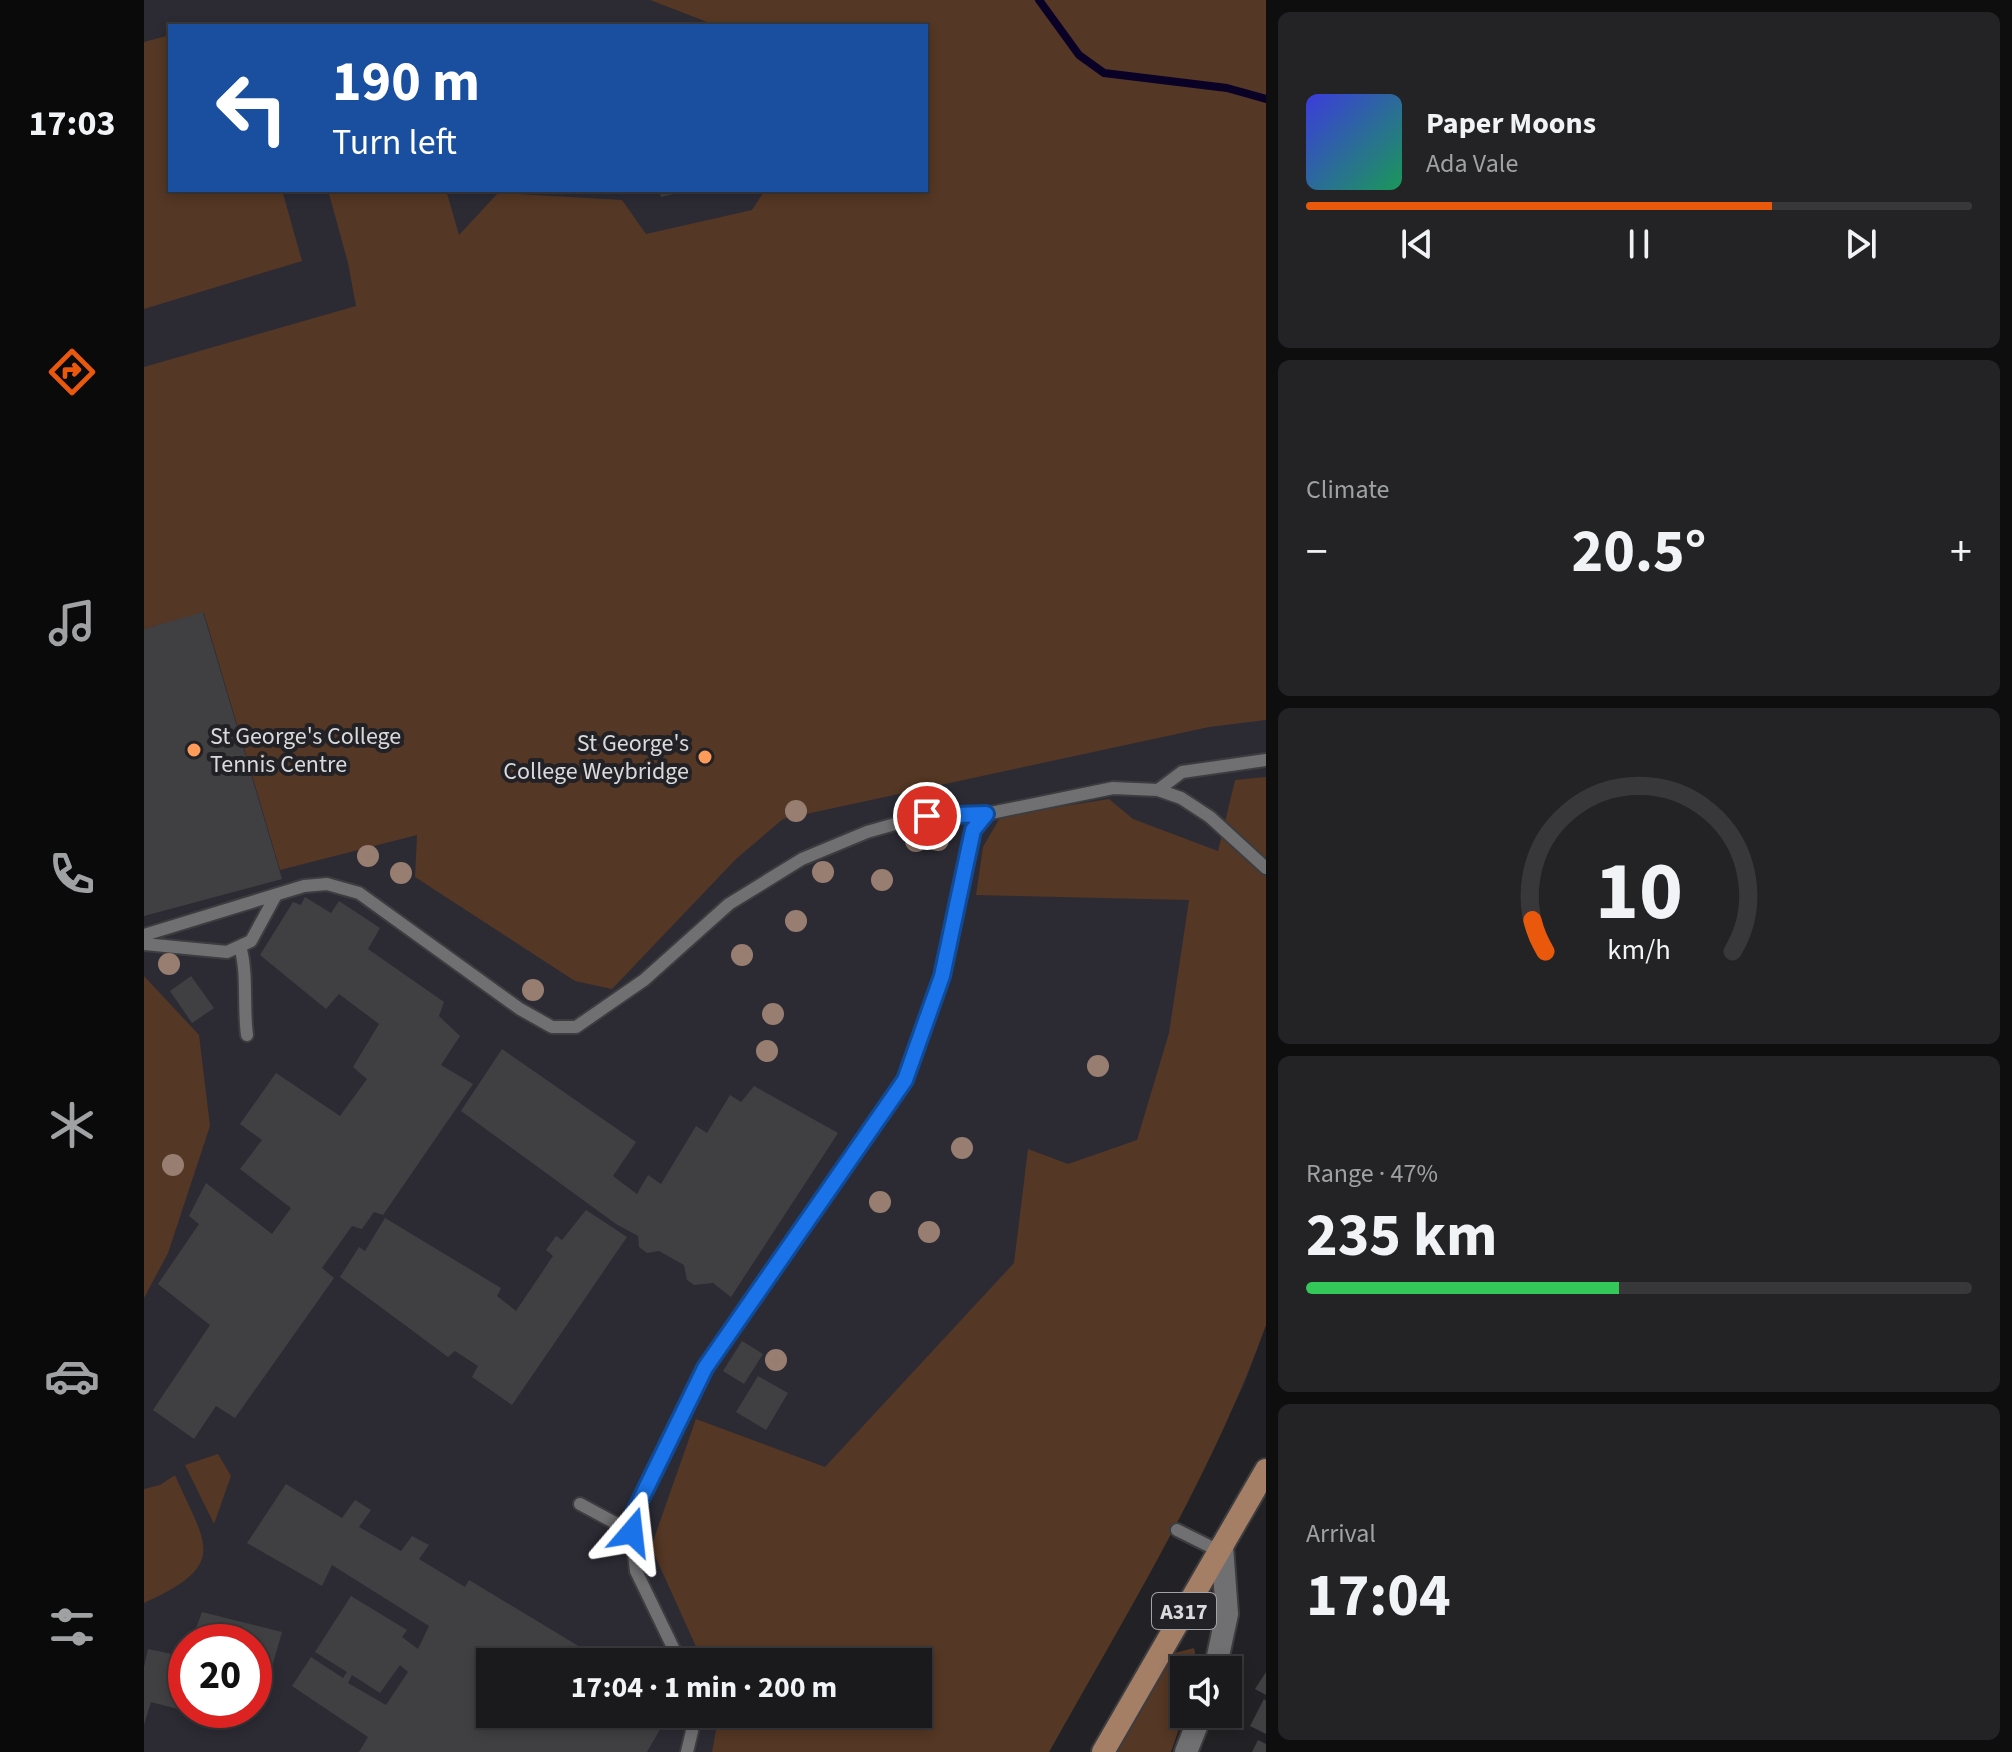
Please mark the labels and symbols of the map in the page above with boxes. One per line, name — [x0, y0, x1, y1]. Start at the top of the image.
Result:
place label: St George's College Tennis Centre — [210, 719, 401, 782]
place label: St George's College Weybridge — [503, 726, 689, 789]
marker: St George's College Tennis Centre — [185, 741, 203, 759]
marker: St George's College Weybridge — [696, 748, 714, 766]
pin — [893, 782, 961, 850]
position arrow — [590, 1490, 674, 1574]
road number: A317 — [1152, 1593, 1216, 1629]
speed limit sign: 20 — [168, 1624, 272, 1728]

